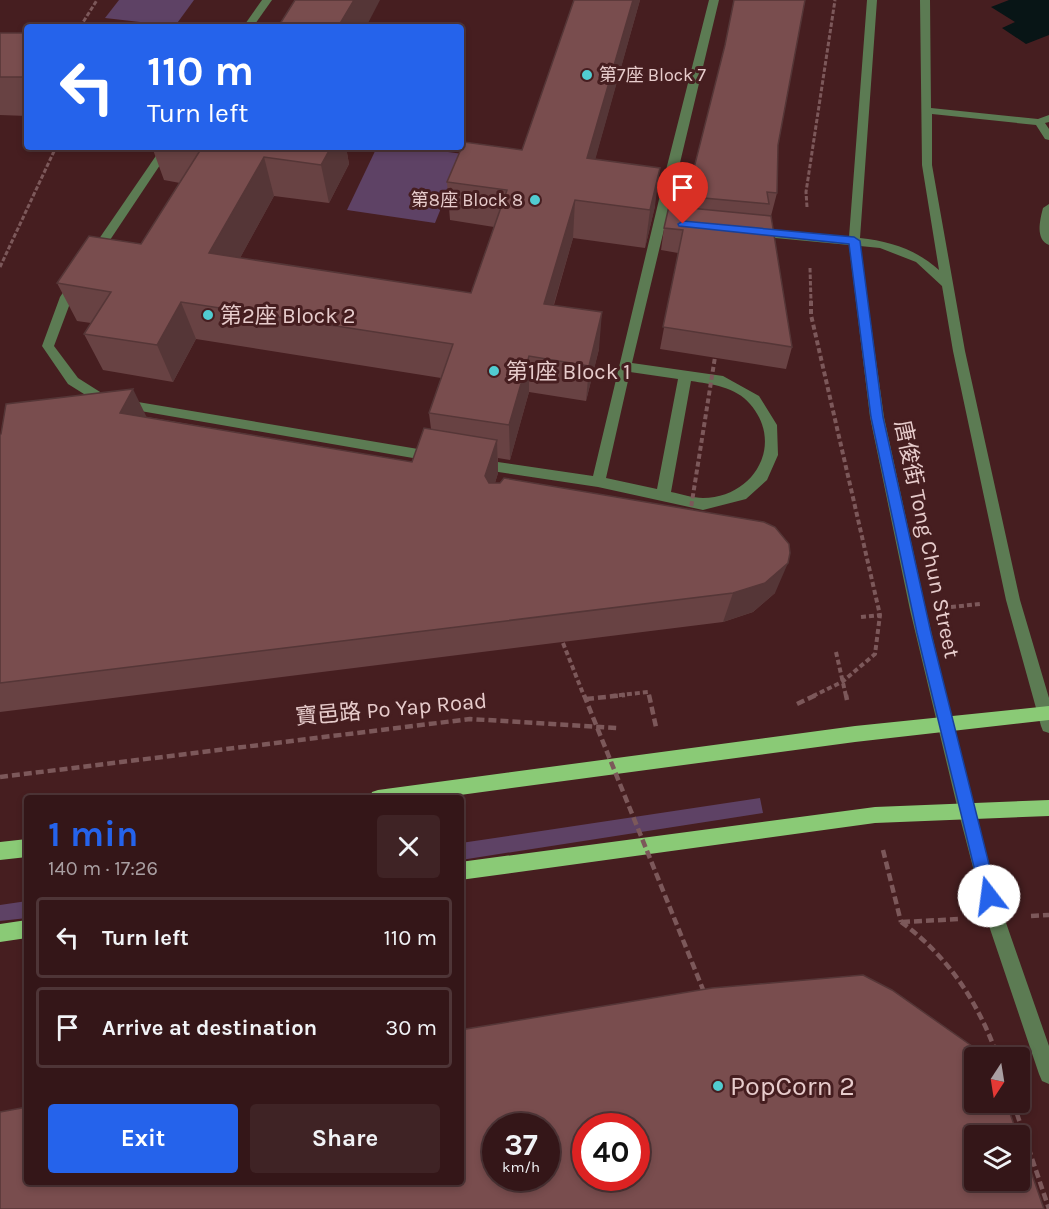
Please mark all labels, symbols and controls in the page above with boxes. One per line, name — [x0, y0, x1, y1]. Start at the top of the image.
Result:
text: 110 m — [147, 46, 254, 96]
icon: left — [48, 48, 126, 126]
place label: 第7座 Block 7 — [599, 64, 706, 86]
marker: 第7座 Block 7 — [580, 68, 594, 82]
text: Turn left — [147, 97, 248, 129]
pin — [657, 162, 708, 224]
icon: arrive — [666, 171, 699, 204]
place label: 第8座 Block 8 — [411, 189, 523, 211]
marker: 第8座 Block 8 — [528, 193, 542, 207]
place label: 第2座 Block 2 — [220, 303, 356, 329]
marker: 第2座 Block 2 — [201, 308, 215, 322]
place label: 第1座 Block 1 — [506, 359, 631, 385]
marker: 第1座 Block 1 — [487, 364, 501, 378]
street label: 唐俊街 Tong Chun Street — [889, 418, 965, 660]
street label: 寶邑路 Po Yap Road — [294, 688, 488, 730]
text: 1 min — [48, 813, 138, 855]
button: close — [377, 815, 440, 878]
text: 140 m · 17:26 — [48, 857, 158, 880]
position arrow — [957, 864, 1021, 928]
icon: left — [51, 921, 84, 954]
text: Turn left — [102, 925, 189, 951]
text: 110 m — [384, 925, 437, 951]
icon: arrive — [51, 1011, 84, 1044]
text: Arrive at destination — [102, 1015, 317, 1041]
text: 30 m — [385, 1015, 437, 1041]
north arrow — [964, 1047, 1030, 1113]
map controls — [964, 1047, 1030, 1191]
place label: PopCorn 2 — [730, 1070, 855, 1102]
marker: PopCorn 2 — [711, 1079, 725, 1093]
button: Exit — [48, 1104, 238, 1173]
button: Share — [250, 1104, 440, 1173]
speed limit sign: 40 — [572, 1113, 650, 1191]
button: layers — [964, 1125, 1030, 1191]
text: 37 — [504, 1127, 538, 1163]
text: km/h — [502, 1158, 540, 1176]

